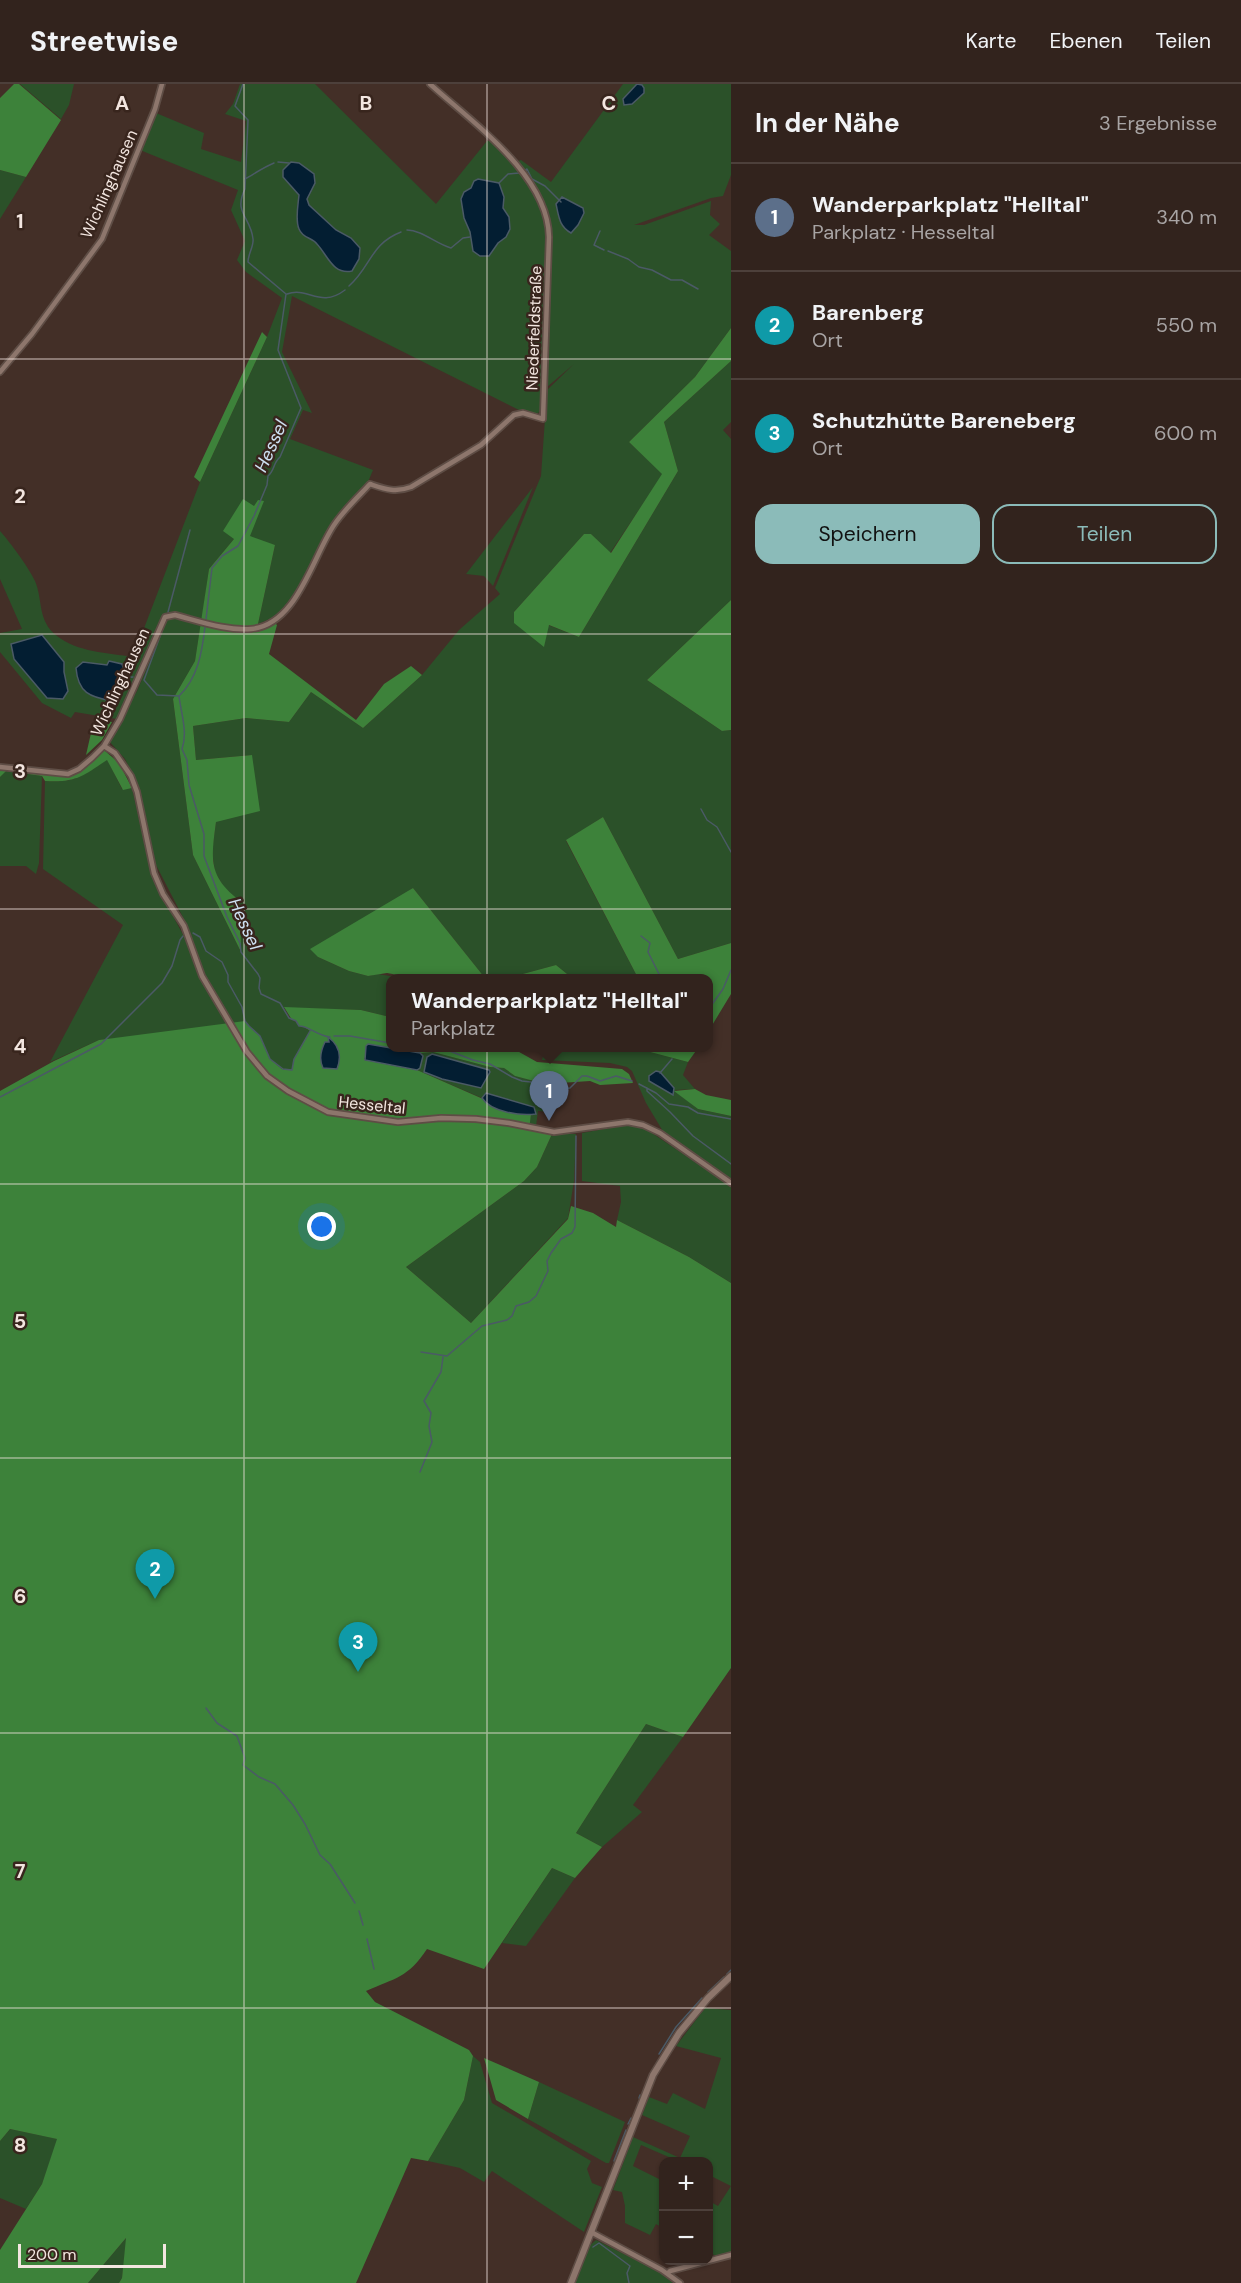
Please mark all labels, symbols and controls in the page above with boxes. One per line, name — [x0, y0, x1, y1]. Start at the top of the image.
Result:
text: Streetwise — [30, 23, 178, 60]
text: Karte — [966, 27, 1016, 55]
text: Ebenen — [1049, 27, 1122, 55]
text: Teilen — [1155, 27, 1211, 55]
text: A — [115, 90, 129, 116]
text: B — [360, 90, 372, 116]
text: C — [602, 90, 616, 116]
text: In der Nähe — [755, 106, 900, 140]
text: 3 Ergebnisse — [1099, 110, 1217, 136]
street label: Wichlinghausen — [76, 126, 142, 242]
text: Wanderparkplatz "Helltal" — [812, 190, 1089, 219]
text: 1 — [771, 204, 778, 230]
text: 340 m — [1156, 204, 1217, 230]
text: 1 — [16, 208, 24, 234]
text: Parkplatz · Hesseltal — [812, 219, 995, 245]
street label: Niederfeldstraße — [521, 265, 547, 391]
text: Barenberg — [812, 298, 924, 327]
text: 2 — [769, 312, 780, 338]
text: 550 m — [1156, 312, 1217, 338]
text: Ort — [812, 327, 843, 353]
text: Schutzhütte Bareneberg — [812, 406, 1076, 435]
water label: Hessel — [249, 415, 293, 476]
text: 3 — [768, 420, 781, 446]
text: 600 m — [1154, 420, 1217, 446]
text: Ort — [812, 435, 843, 461]
text: 2 — [14, 483, 26, 509]
button: Speichern — [755, 504, 980, 564]
button: Teilen — [992, 504, 1217, 564]
street label: Wichlinghausen — [86, 625, 154, 739]
text: 3 — [14, 758, 26, 784]
water label: Hessel — [223, 894, 268, 955]
popup — [386, 974, 713, 1052]
text: Wanderparkplatz "Helltal" — [411, 986, 688, 1015]
text: Parkplatz — [411, 1015, 495, 1041]
text: 4 — [14, 1033, 27, 1059]
pin: 1 — [530, 1072, 568, 1121]
street label: Hesseltal — [337, 1091, 407, 1119]
your location — [307, 1212, 336, 1241]
text: 5 — [14, 1308, 26, 1334]
pin: 2 — [136, 1550, 174, 1599]
text: 6 — [14, 1583, 26, 1609]
pin: 3 — [338, 1622, 378, 1672]
text: 7 — [15, 1858, 26, 1884]
text: 8 — [14, 2132, 26, 2158]
map controls — [659, 2157, 713, 2265]
button: + — [659, 2157, 713, 2211]
button: − — [659, 2211, 713, 2265]
scale bar — [18, 2241, 166, 2268]
text: 200 m — [27, 2244, 76, 2265]

